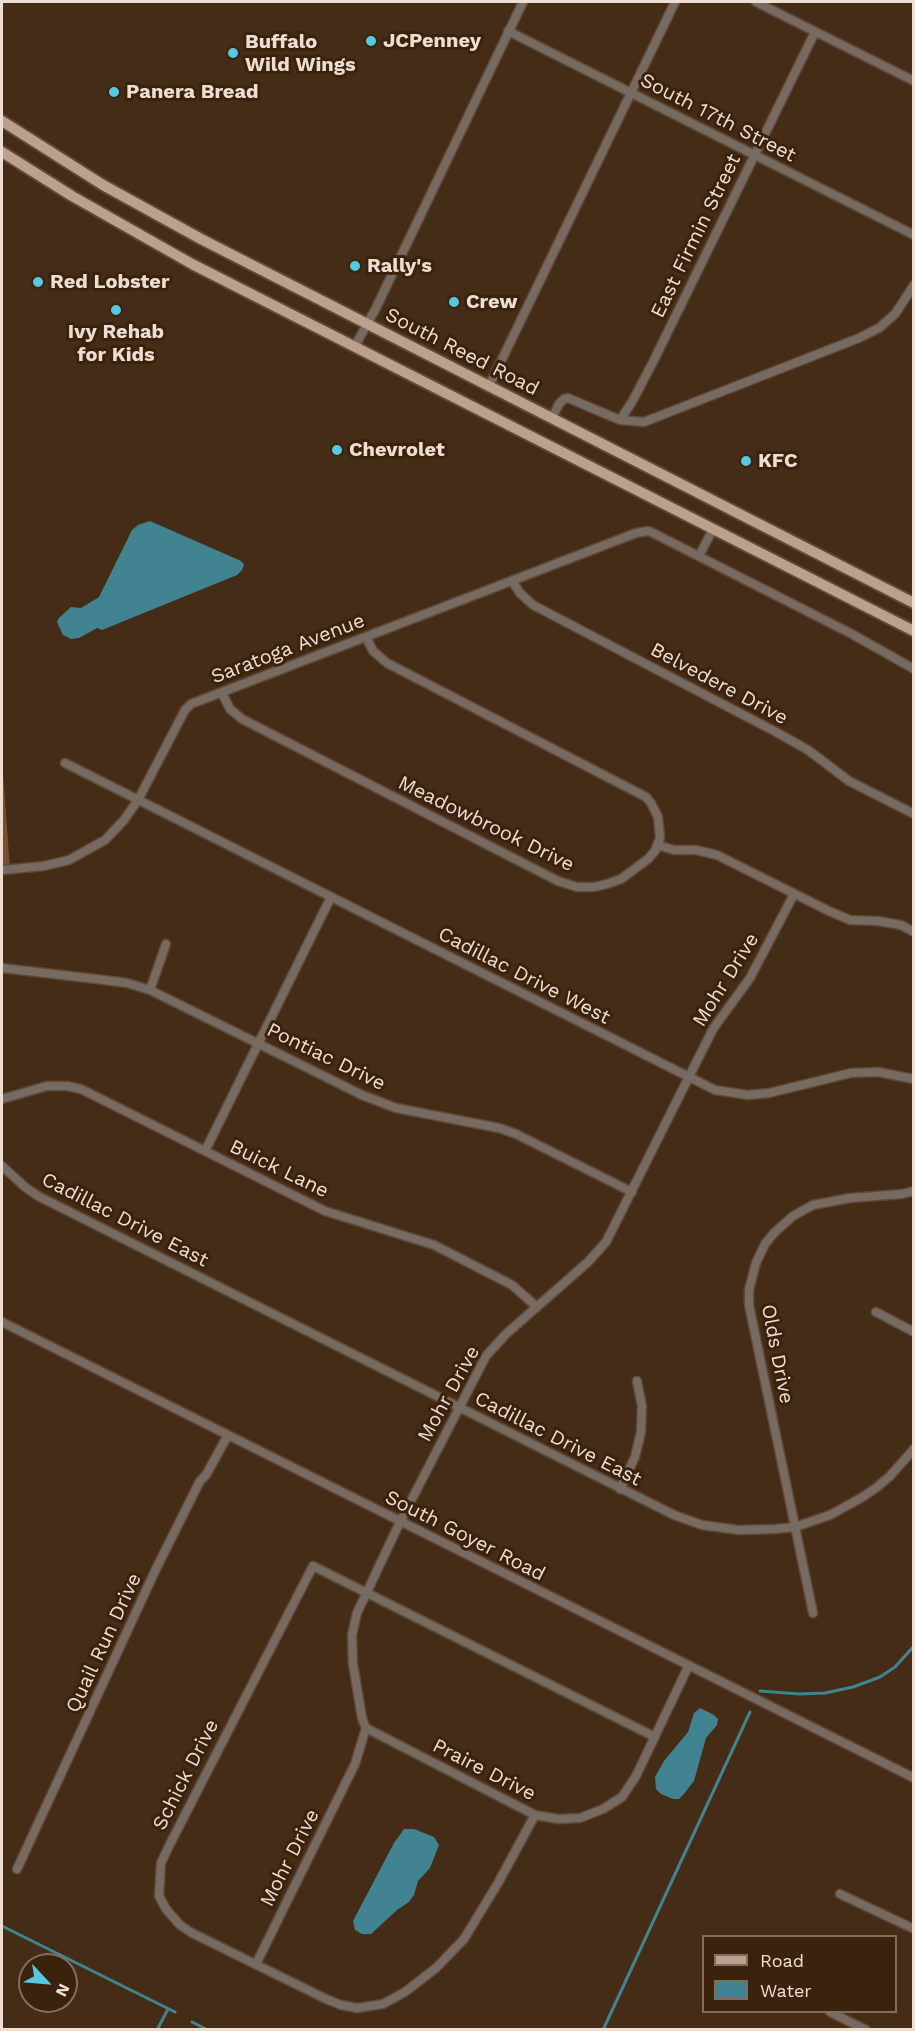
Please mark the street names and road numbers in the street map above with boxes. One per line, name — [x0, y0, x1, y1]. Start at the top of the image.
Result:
street label: South 17th Street — [636, 68, 800, 168]
street label: East Firmin Street — [646, 150, 746, 322]
street label: South Reed Road — [381, 303, 543, 401]
street label: Saratoga Avenue — [208, 609, 368, 689]
street label: Belvedere Drive — [646, 638, 792, 730]
street label: Meadowbrook Drive — [394, 771, 578, 877]
street label: Cadillac Drive West — [434, 922, 614, 1030]
street label: Mohr Drive — [688, 929, 764, 1031]
street label: Pontiac Drive — [263, 1018, 389, 1096]
street label: Buick Lane — [226, 1135, 332, 1203]
street label: Cadillac Drive East — [38, 1168, 212, 1272]
street label: Olds Drive — [756, 1302, 798, 1406]
street label: Mohr Drive — [413, 1342, 485, 1446]
street label: Cadillac Drive East — [471, 1387, 645, 1491]
street label: South Goyer Road — [381, 1485, 549, 1587]
street label: Quail Run Drive — [61, 1569, 147, 1717]
street label: Schick Drive — [148, 1716, 224, 1834]
street label: Praire Drive — [428, 1734, 540, 1806]
street label: Mohr Drive — [255, 1805, 325, 1911]

